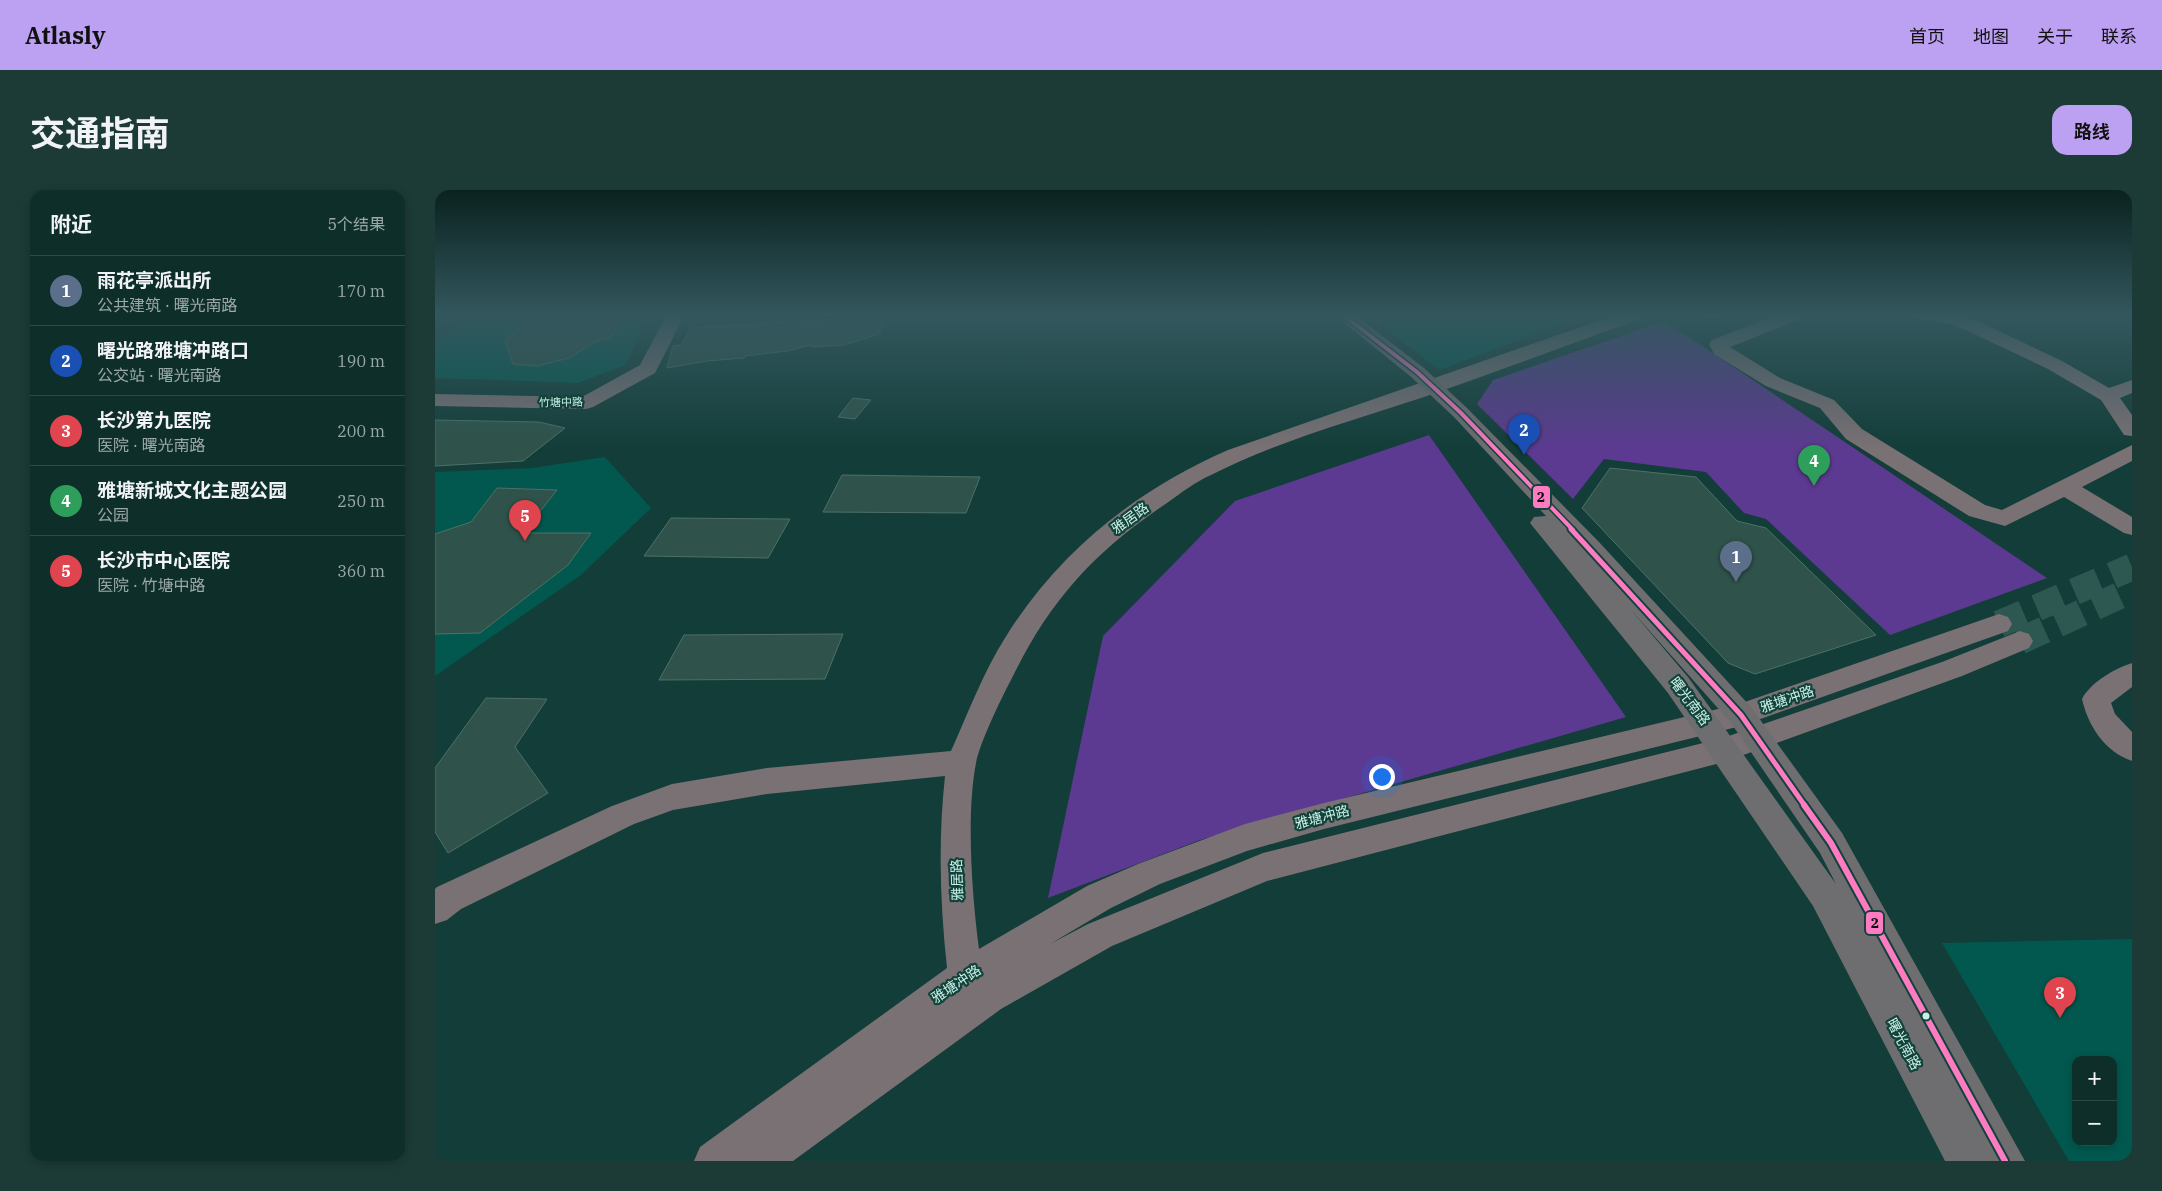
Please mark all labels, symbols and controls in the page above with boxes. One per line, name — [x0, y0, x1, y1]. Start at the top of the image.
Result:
text: Atlasly — [25, 19, 106, 51]
text: 首页 — [1909, 25, 1945, 48]
text: 地图 — [1973, 25, 2009, 48]
text: 关于 — [2037, 25, 2073, 48]
text: 联系 — [2101, 25, 2137, 48]
button: 路线 — [2052, 105, 2132, 155]
text: 交通指南 — [30, 110, 170, 156]
text: 附近 — [50, 210, 92, 238]
text: 5个结果 — [327, 214, 385, 234]
text: 雨花亭派出所 — [97, 268, 211, 292]
text: 1 — [61, 281, 71, 301]
text: 170 m — [337, 281, 385, 301]
text: 公共建筑 · 曙光南路 — [97, 295, 238, 315]
text: 曙光路雅塘冲路口 — [97, 338, 249, 362]
text: 2 — [61, 351, 71, 371]
text: 190 m — [337, 351, 385, 371]
text: 公交站 · 曙光南路 — [97, 365, 222, 385]
street label: 竹塘中路 — [539, 395, 583, 409]
text: 长沙第九医院 — [97, 408, 211, 432]
pin: 2 — [1508, 414, 1540, 455]
text: 3 — [61, 421, 71, 441]
text: 200 m — [337, 421, 385, 441]
text: 医院 · 曙光南路 — [97, 435, 206, 455]
pin: 4 — [1798, 445, 1830, 486]
text: 雅塘新城文化主题公园 — [97, 478, 287, 502]
line badge: 2 — [1532, 485, 1551, 509]
text: 2 — [1537, 488, 1545, 506]
text: 4 — [61, 491, 71, 511]
text: 250 m — [337, 491, 385, 511]
street label: 雅居路 — [1108, 498, 1152, 538]
pin: 5 — [509, 500, 541, 541]
text: 公园 — [97, 505, 129, 525]
pin: 1 — [1720, 541, 1752, 582]
text: 长沙市中心医院 — [97, 548, 230, 572]
text: 5 — [61, 561, 71, 581]
text: 360 m — [337, 561, 385, 581]
text: 医院 · 竹塘中路 — [97, 575, 206, 595]
street label: 曙光南路 — [1666, 673, 1714, 729]
street label: 雅塘冲路 — [1758, 681, 1816, 717]
your location — [1369, 764, 1395, 790]
street label: 雅塘冲路 — [1293, 801, 1351, 833]
street label: 雅居路 — [947, 859, 967, 901]
line badge: 2 — [1865, 911, 1884, 935]
text: 2 — [1871, 914, 1879, 932]
street label: 雅塘冲路 — [928, 961, 984, 1007]
pin: 3 — [2044, 977, 2076, 1018]
unlabelled marker — [1921, 1011, 1931, 1021]
street label: 曙光南路 — [1883, 1015, 1925, 1073]
map controls — [2072, 1056, 2117, 1146]
button: + — [2072, 1056, 2117, 1101]
button: − — [2072, 1101, 2117, 1146]

